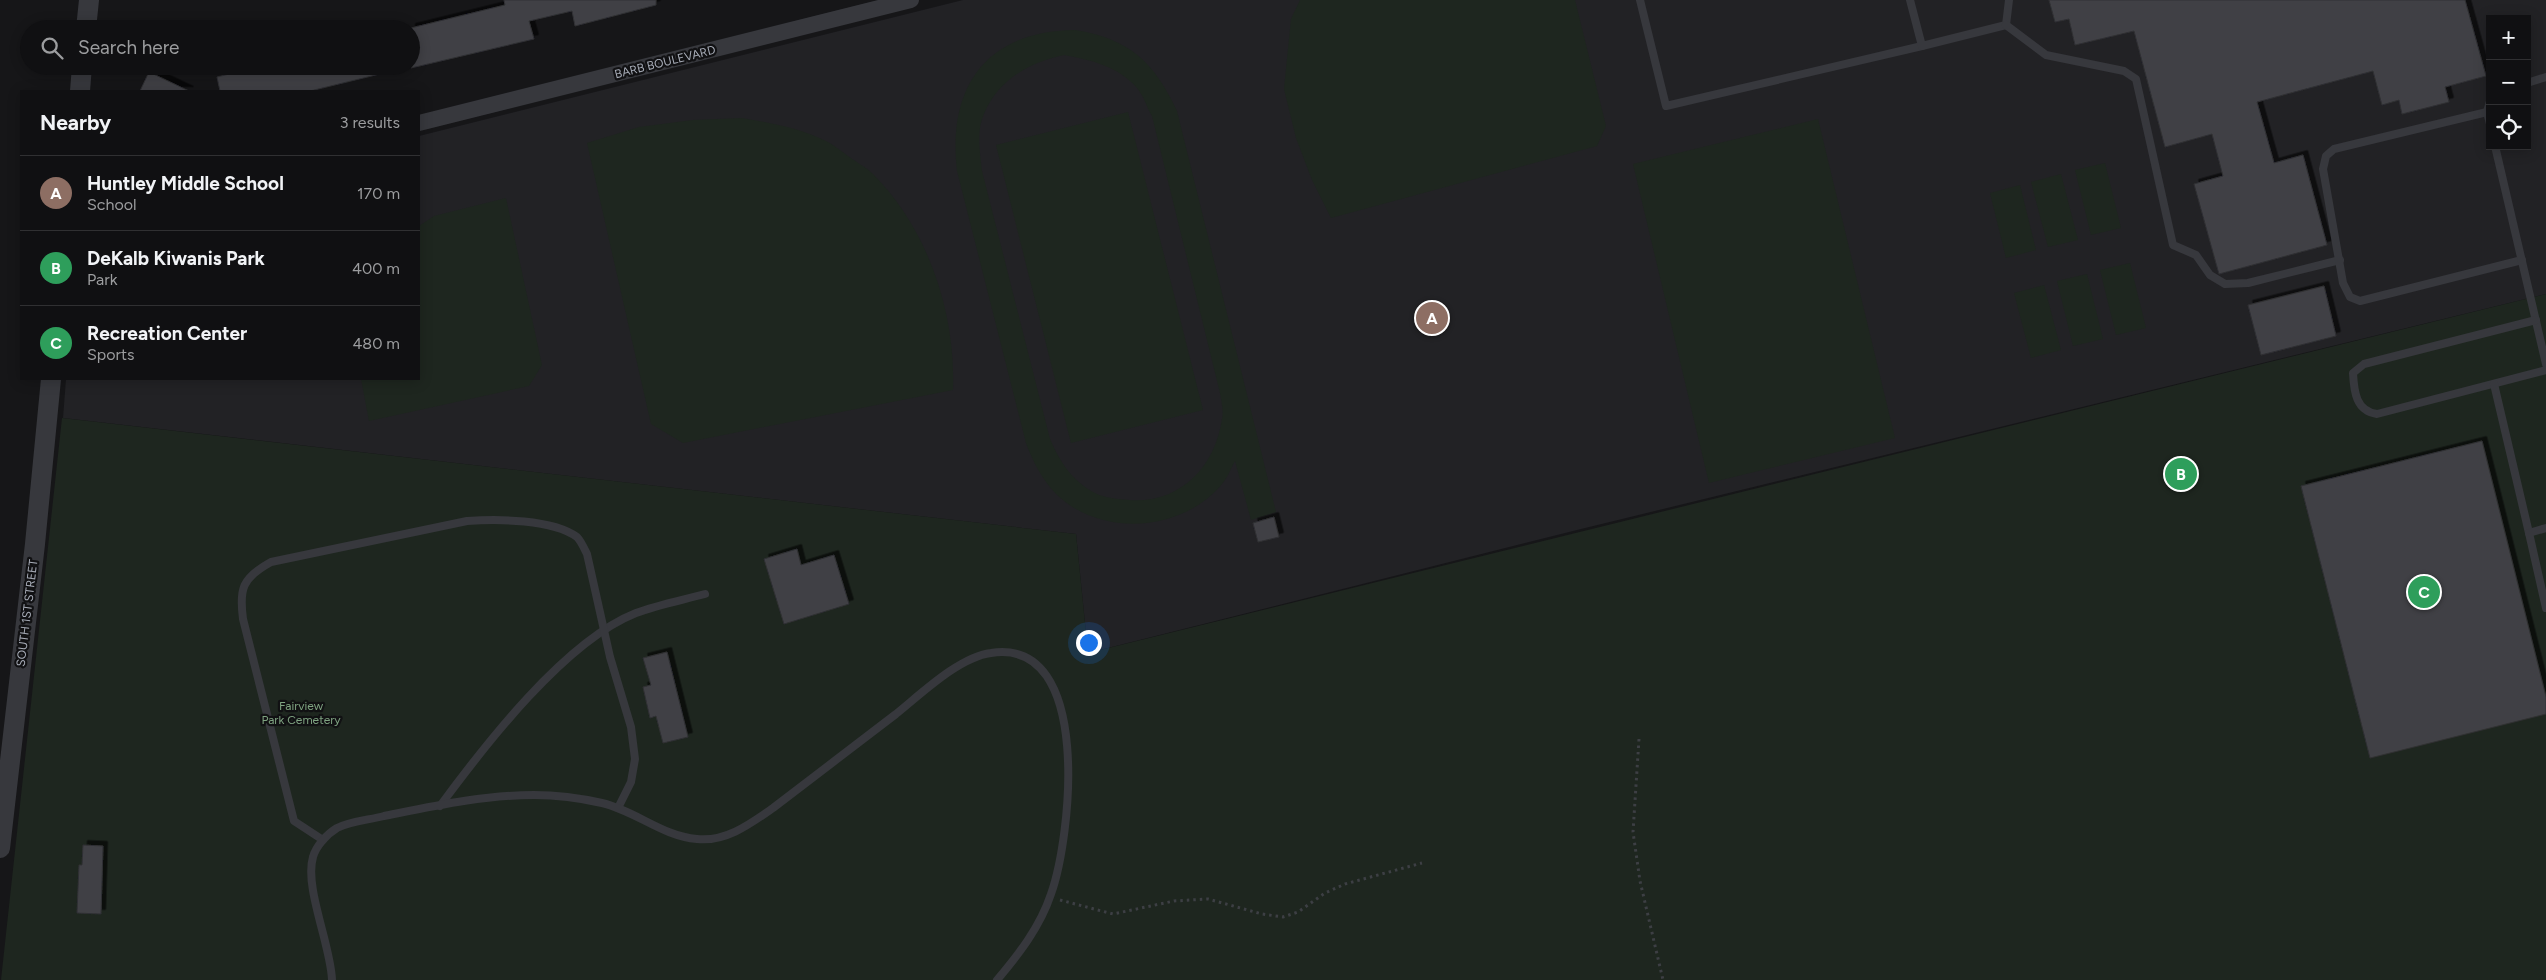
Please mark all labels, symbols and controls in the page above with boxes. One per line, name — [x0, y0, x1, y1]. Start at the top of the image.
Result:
map controls — [2486, 15, 2531, 150]
button: + — [2486, 15, 2531, 60]
search box — [20, 20, 420, 75]
icon: search — [38, 34, 66, 62]
text: Search here — [78, 36, 180, 59]
street label: BARB BOULEVARD — [613, 43, 717, 81]
button: − — [2486, 60, 2531, 105]
button: locate — [2486, 105, 2531, 150]
text: Nearby — [40, 110, 111, 135]
text: 3 results — [340, 113, 400, 132]
text: Huntley Middle School — [87, 172, 284, 195]
text: A — [50, 184, 62, 203]
text: 170 m — [357, 184, 400, 203]
text: School — [87, 195, 137, 214]
text: DeKalb Kiwanis Park — [87, 247, 265, 270]
text: B — [51, 259, 61, 278]
text: 400 m — [352, 259, 400, 278]
text: Park — [87, 270, 117, 289]
pin: A — [1416, 299, 1448, 337]
text: Recreation Center — [87, 322, 247, 345]
text: C — [50, 334, 62, 353]
text: 480 m — [352, 334, 400, 353]
text: Sports — [87, 345, 134, 364]
pin: B — [2165, 455, 2197, 493]
street label: SOUTH 1ST STREET — [13, 558, 41, 667]
pin: C — [2408, 573, 2440, 611]
your location — [1076, 630, 1102, 656]
park label: Fairview Park Cemetery — [261, 699, 341, 727]

